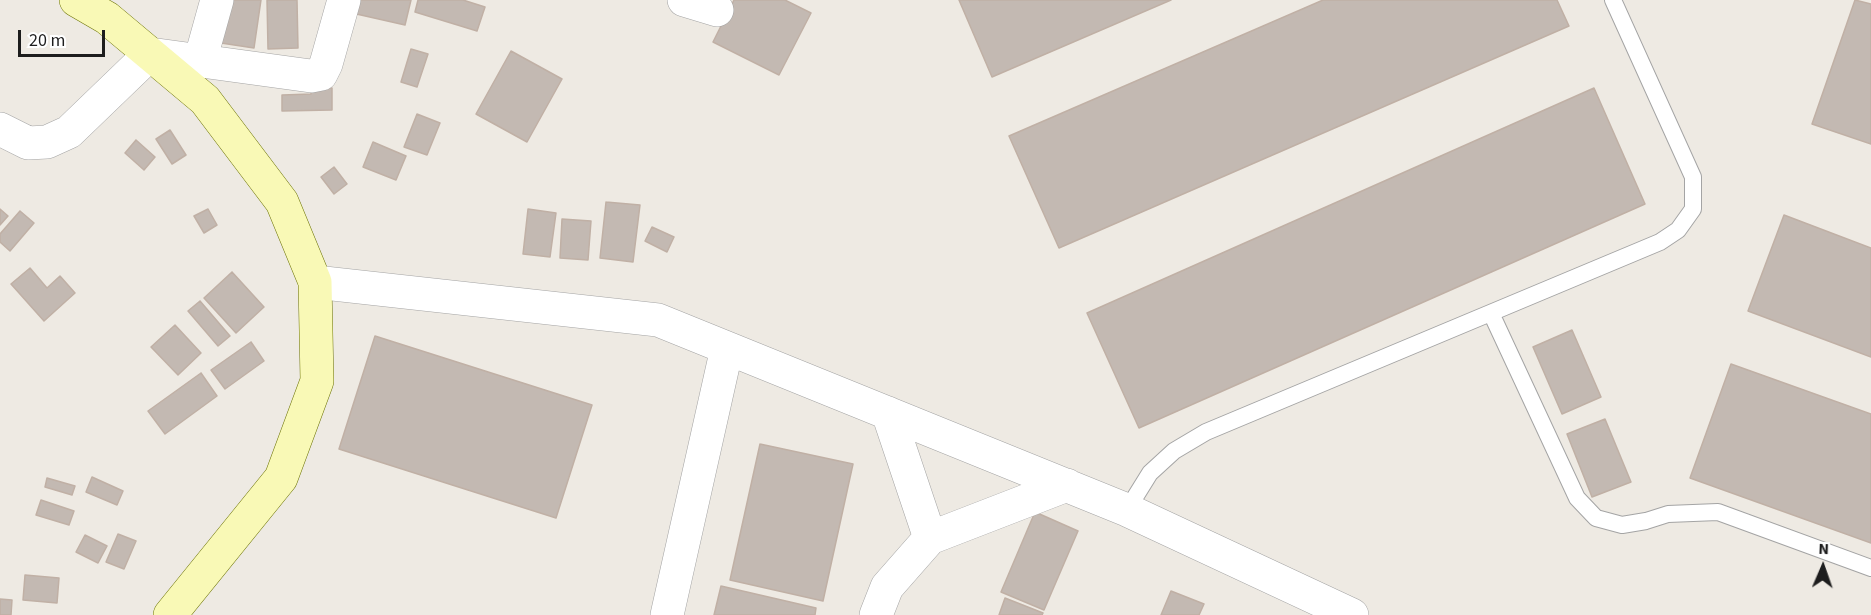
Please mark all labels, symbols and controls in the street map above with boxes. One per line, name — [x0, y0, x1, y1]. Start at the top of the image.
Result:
scale bar — [21, 18, 108, 56]
text: 20 m — [29, 28, 65, 53]
north arrow — [1793, 537, 1853, 597]
text: N — [1818, 538, 1829, 560]

